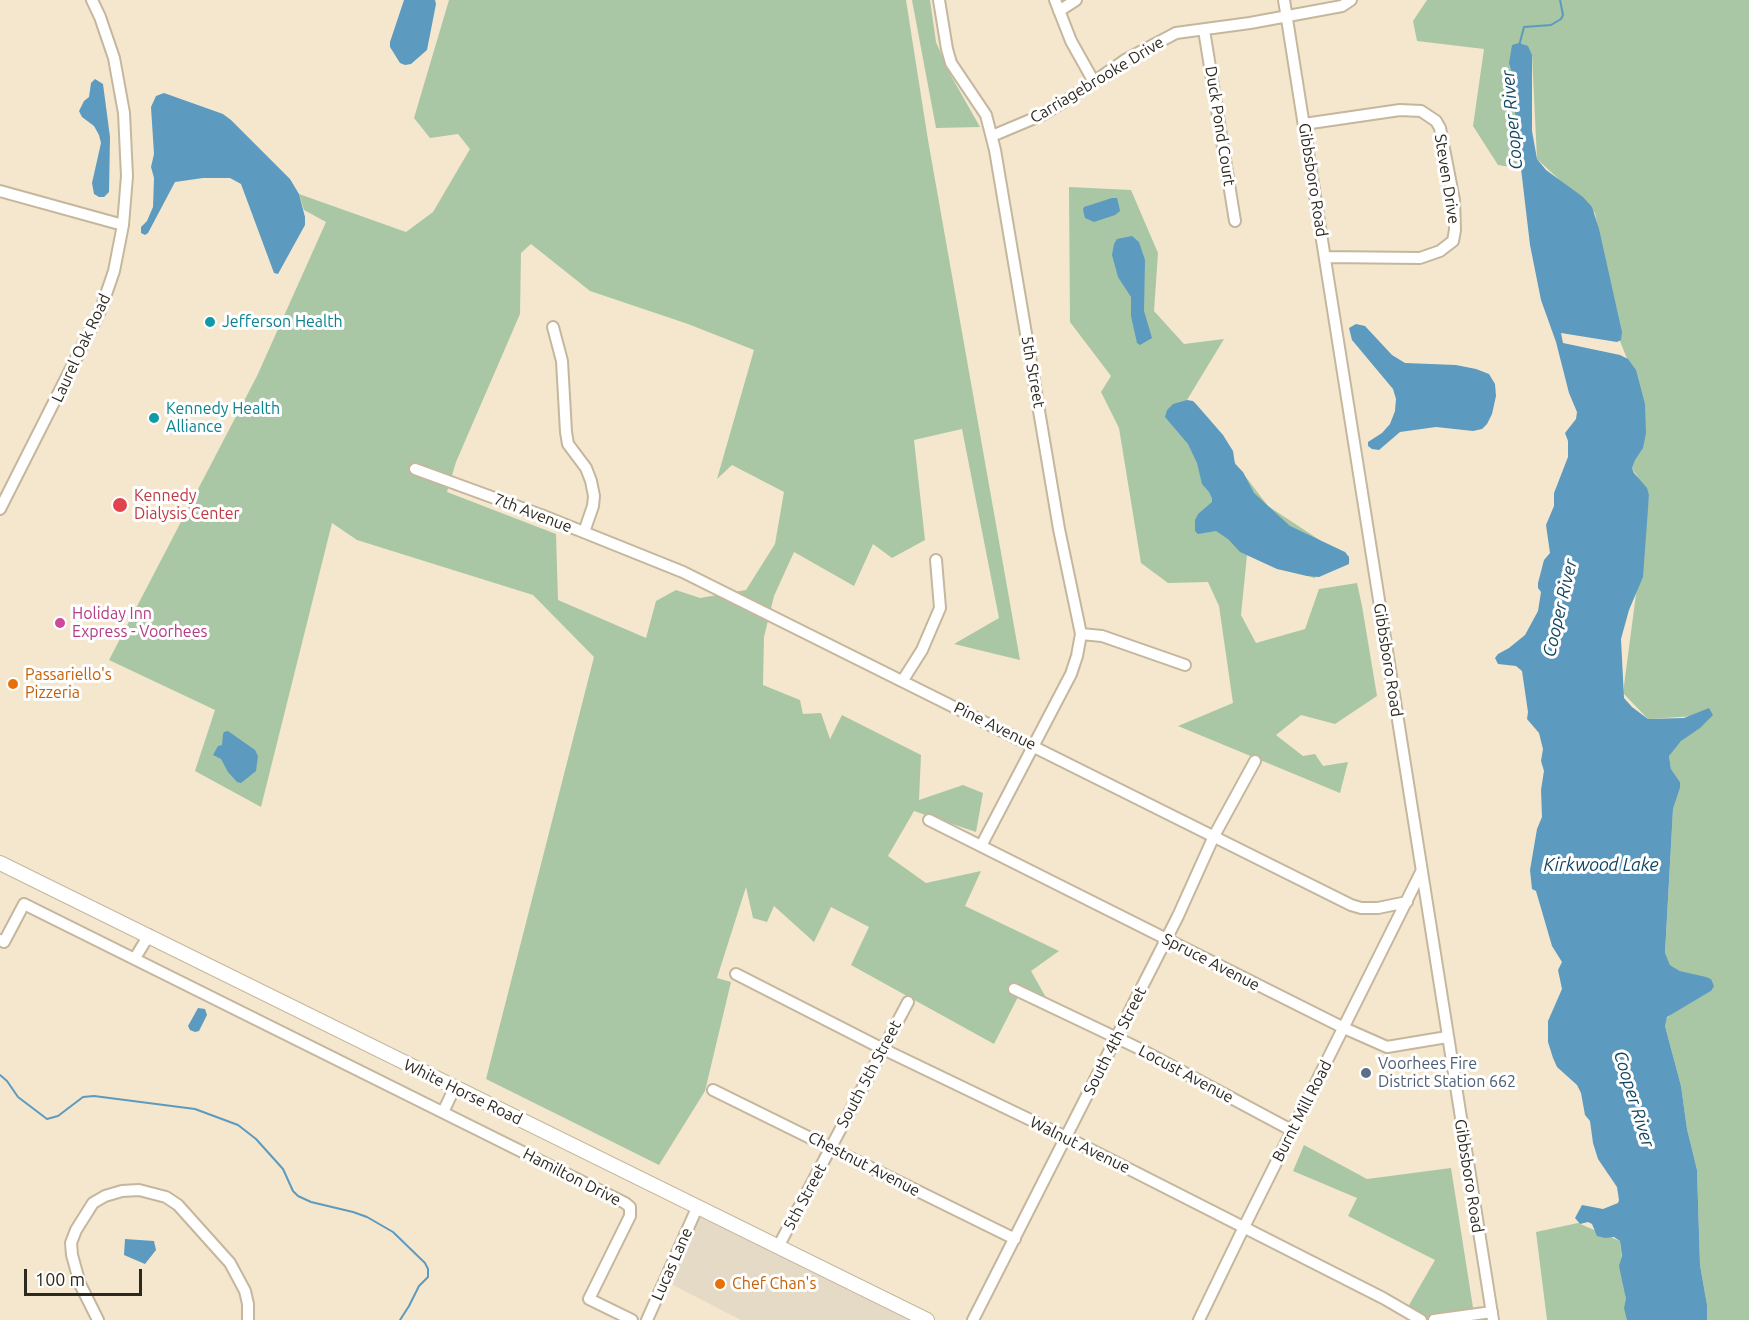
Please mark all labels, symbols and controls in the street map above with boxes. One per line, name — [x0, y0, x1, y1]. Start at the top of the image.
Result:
street label: Carriagebrooke Drive — [1027, 32, 1167, 128]
street label: Duck Pond Court — [1201, 65, 1239, 187]
water label: Cooper River — [1497, 69, 1527, 171]
street label: Gibbsboro Road — [1295, 122, 1331, 238]
street label: Steven Drive — [1430, 133, 1464, 225]
street label: Laurel Oak Road — [47, 291, 115, 405]
place label: Jefferson Health — [222, 312, 343, 332]
marker: Jefferson Health — [203, 315, 217, 329]
street label: 5th Street — [1017, 334, 1049, 410]
place label: Kennedy Health Alliance — [166, 399, 280, 437]
marker: Kennedy Health Alliance — [147, 411, 161, 425]
place label: Kennedy Dialysis Center — [134, 486, 240, 524]
street label: 7th Avenue — [491, 489, 575, 537]
marker: Kennedy Dialysis Center — [111, 496, 129, 514]
water label: Cooper River — [1538, 557, 1582, 659]
street label: Gibbsboro Road — [1370, 602, 1406, 718]
place label: Holiday Inn Express - Voorhees — [72, 604, 207, 642]
marker: Holiday Inn Express - Voorhees — [53, 616, 67, 630]
place label: Passariello's Pizzeria — [25, 665, 112, 703]
marker: Passariello's Pizzeria — [6, 677, 20, 691]
street label: Pine Avenue — [951, 698, 1039, 754]
water label: Kirkwood Lake — [1543, 854, 1659, 876]
street label: Spruce Avenue — [1159, 929, 1263, 995]
street label: South 4th Street — [1079, 984, 1151, 1098]
street label: South 5th Street — [833, 1017, 905, 1131]
street label: Locust Avenue — [1135, 1041, 1237, 1107]
water label: Cooper River — [1609, 1048, 1659, 1150]
place label: Voorhees Fire District Station 662 — [1378, 1054, 1516, 1092]
street label: White Horse Road — [401, 1055, 525, 1129]
street label: Burnt Mill Road — [1268, 1057, 1336, 1165]
marker: Voorhees Fire District Station 662 — [1359, 1066, 1373, 1080]
street label: Walnut Avenue — [1027, 1112, 1133, 1178]
street label: Gibbsboro Road — [1451, 1118, 1487, 1234]
street label: Chestnut Avenue — [805, 1127, 923, 1201]
street label: Hamilton Drive — [520, 1144, 624, 1210]
street label: 5th Street — [779, 1160, 831, 1234]
street label: Lucas Lane — [647, 1225, 697, 1303]
scale bar — [27, 1257, 146, 1295]
text: 100 m — [35, 1269, 85, 1289]
place label: Chef Chan's — [732, 1274, 816, 1294]
marker: Chef Chan's — [713, 1277, 727, 1291]

